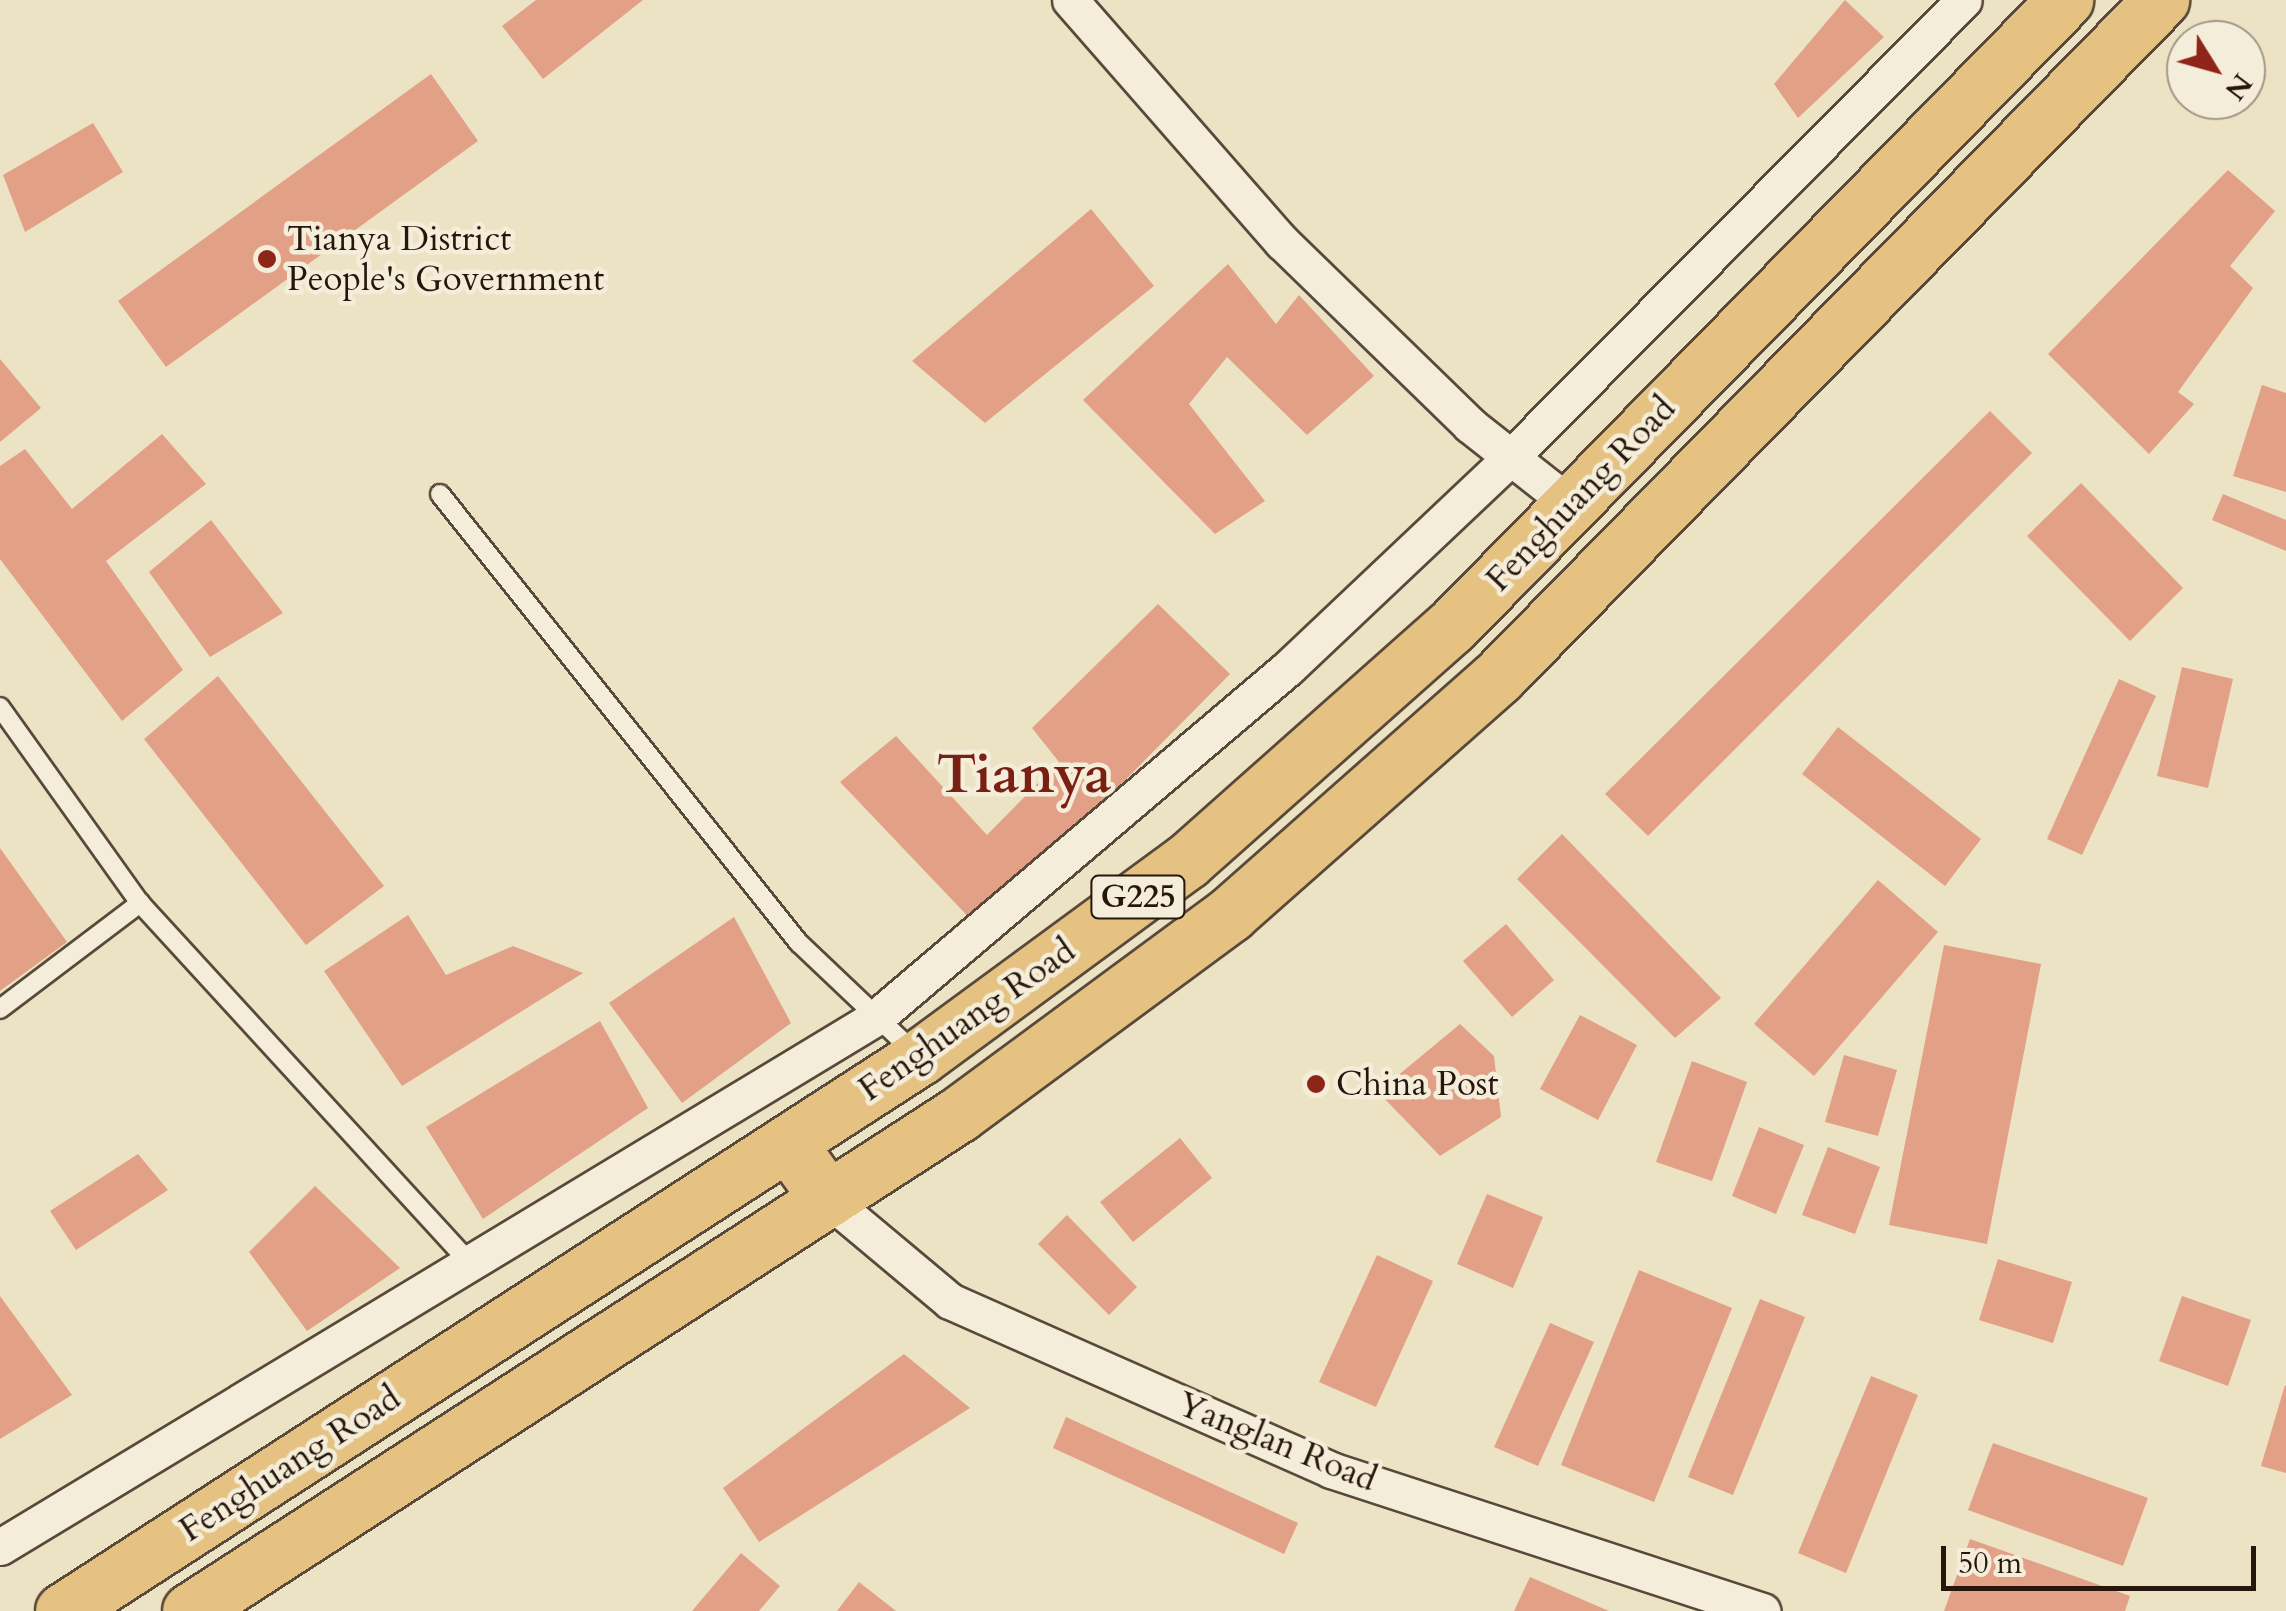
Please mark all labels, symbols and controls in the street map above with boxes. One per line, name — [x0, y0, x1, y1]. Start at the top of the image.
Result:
north arrow — [2166, 20, 2266, 120]
text: N — [2216, 66, 2261, 108]
place label: Tianya District People's Government — [287, 218, 604, 300]
marker: Tianya District People's Government — [256, 248, 278, 270]
street label: Fenghuang Road — [1477, 388, 1685, 600]
district label: Tianya — [936, 743, 1112, 809]
road number: G225 — [1088, 870, 1188, 924]
street label: Fenghuang Road — [851, 930, 1083, 1110]
place label: China Post — [1336, 1063, 1499, 1105]
marker: China Post — [1305, 1073, 1327, 1095]
street label: Fenghuang Road — [172, 1377, 408, 1551]
street label: Yanglan Road — [1171, 1383, 1383, 1501]
scale bar — [1946, 1526, 2261, 1588]
text: 50 m — [1958, 1543, 2022, 1584]

